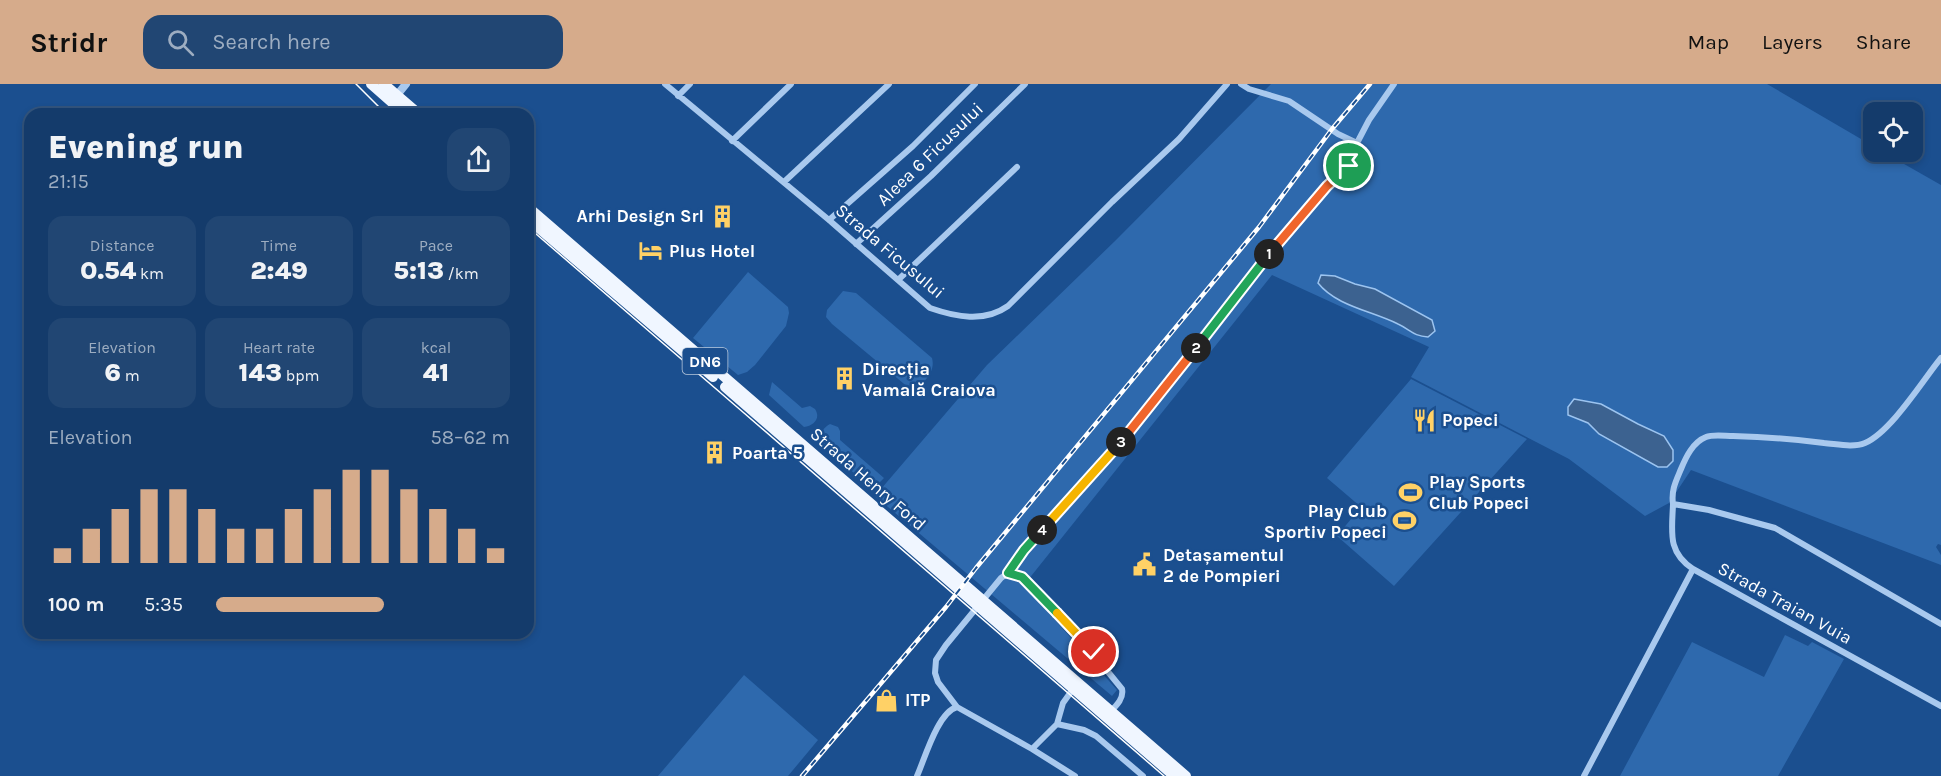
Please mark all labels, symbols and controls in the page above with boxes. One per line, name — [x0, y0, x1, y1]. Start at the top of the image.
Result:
search box — [143, 15, 563, 69]
text: Stridr — [30, 26, 107, 59]
icon: search — [164, 26, 197, 59]
text: Search here — [212, 29, 331, 55]
text: Map — [1687, 30, 1729, 54]
text: Layers — [1762, 30, 1823, 54]
text: Share — [1856, 30, 1911, 54]
street label: Aleea 6 Ficusului — [872, 98, 988, 210]
map controls — [1863, 102, 1923, 162]
button: locate — [1863, 102, 1923, 162]
text: Evening run — [48, 128, 244, 166]
button: share — [447, 128, 510, 191]
pin — [1323, 140, 1374, 191]
icon: arrive — [1332, 149, 1365, 182]
text: 21:15 — [48, 170, 89, 193]
street label: Strada Ficusului — [831, 199, 949, 303]
building icon: Arhi Design Srl — [709, 203, 735, 229]
place label: Arhi Design Srl — [576, 205, 704, 227]
text: Distance — [90, 236, 154, 255]
text: Time — [261, 236, 297, 255]
text: Pace — [419, 236, 453, 255]
hotel icon: Plus Hotel — [638, 238, 664, 264]
pin: 1 — [1254, 239, 1284, 269]
place label: Plus Hotel — [669, 240, 755, 262]
text: 1 — [1266, 244, 1272, 263]
text: 0.54 — [80, 255, 136, 286]
text: 2:49 — [250, 255, 308, 286]
text: 5:13 — [393, 255, 444, 286]
text: km — [136, 264, 164, 283]
text: /km — [444, 264, 479, 283]
pin: 2 — [1181, 333, 1211, 363]
text: Elevation — [88, 338, 156, 357]
text: Heart rate — [243, 338, 315, 357]
text: kcal — [421, 338, 451, 357]
text: 2 — [1191, 338, 1201, 357]
road number: DN6 — [682, 348, 728, 374]
text: 6 — [104, 357, 121, 388]
text: 143 — [238, 357, 282, 388]
text: 41 — [423, 357, 449, 388]
place label: Direcția Vamală Craiova — [862, 358, 996, 401]
text: m — [121, 366, 140, 385]
text: bpm — [282, 366, 320, 385]
building icon: Direcția Vamală Craiova — [831, 366, 857, 392]
restaurant icon: Popeci — [1411, 407, 1437, 433]
place label: Popeci — [1442, 409, 1499, 431]
street label: Strada Henry Ford — [806, 423, 930, 535]
text: Elevation — [48, 426, 133, 449]
text: 58–62 m — [430, 426, 510, 449]
pin: 3 — [1106, 427, 1136, 457]
text: 3 — [1116, 432, 1126, 451]
building icon: Poarta 5 — [701, 440, 727, 466]
place label: Poarta 5 — [732, 442, 803, 464]
place label: Play Sports Club Popeci — [1429, 471, 1529, 514]
sports icon: Play Sports Club Popeci — [1398, 479, 1424, 505]
place label: Play Club Sportiv Popeci — [1264, 500, 1387, 543]
sports icon: Play Club Sportiv Popeci — [1392, 508, 1418, 534]
pin: 4 — [1027, 515, 1057, 545]
text: 4 — [1037, 520, 1047, 539]
place label: Detașamentul 2 de Pompieri — [1163, 544, 1284, 587]
public building icon: Detașamentul 2 de Pompieri — [1132, 552, 1158, 578]
street label: Strada Traian Vuia — [1714, 557, 1856, 649]
text: 100 m — [48, 593, 104, 616]
text: 5:35 — [144, 593, 183, 616]
pin — [1068, 626, 1119, 677]
icon: check — [1077, 635, 1110, 668]
shop icon: ITP — [874, 687, 900, 713]
place label: ITP — [905, 689, 931, 711]

